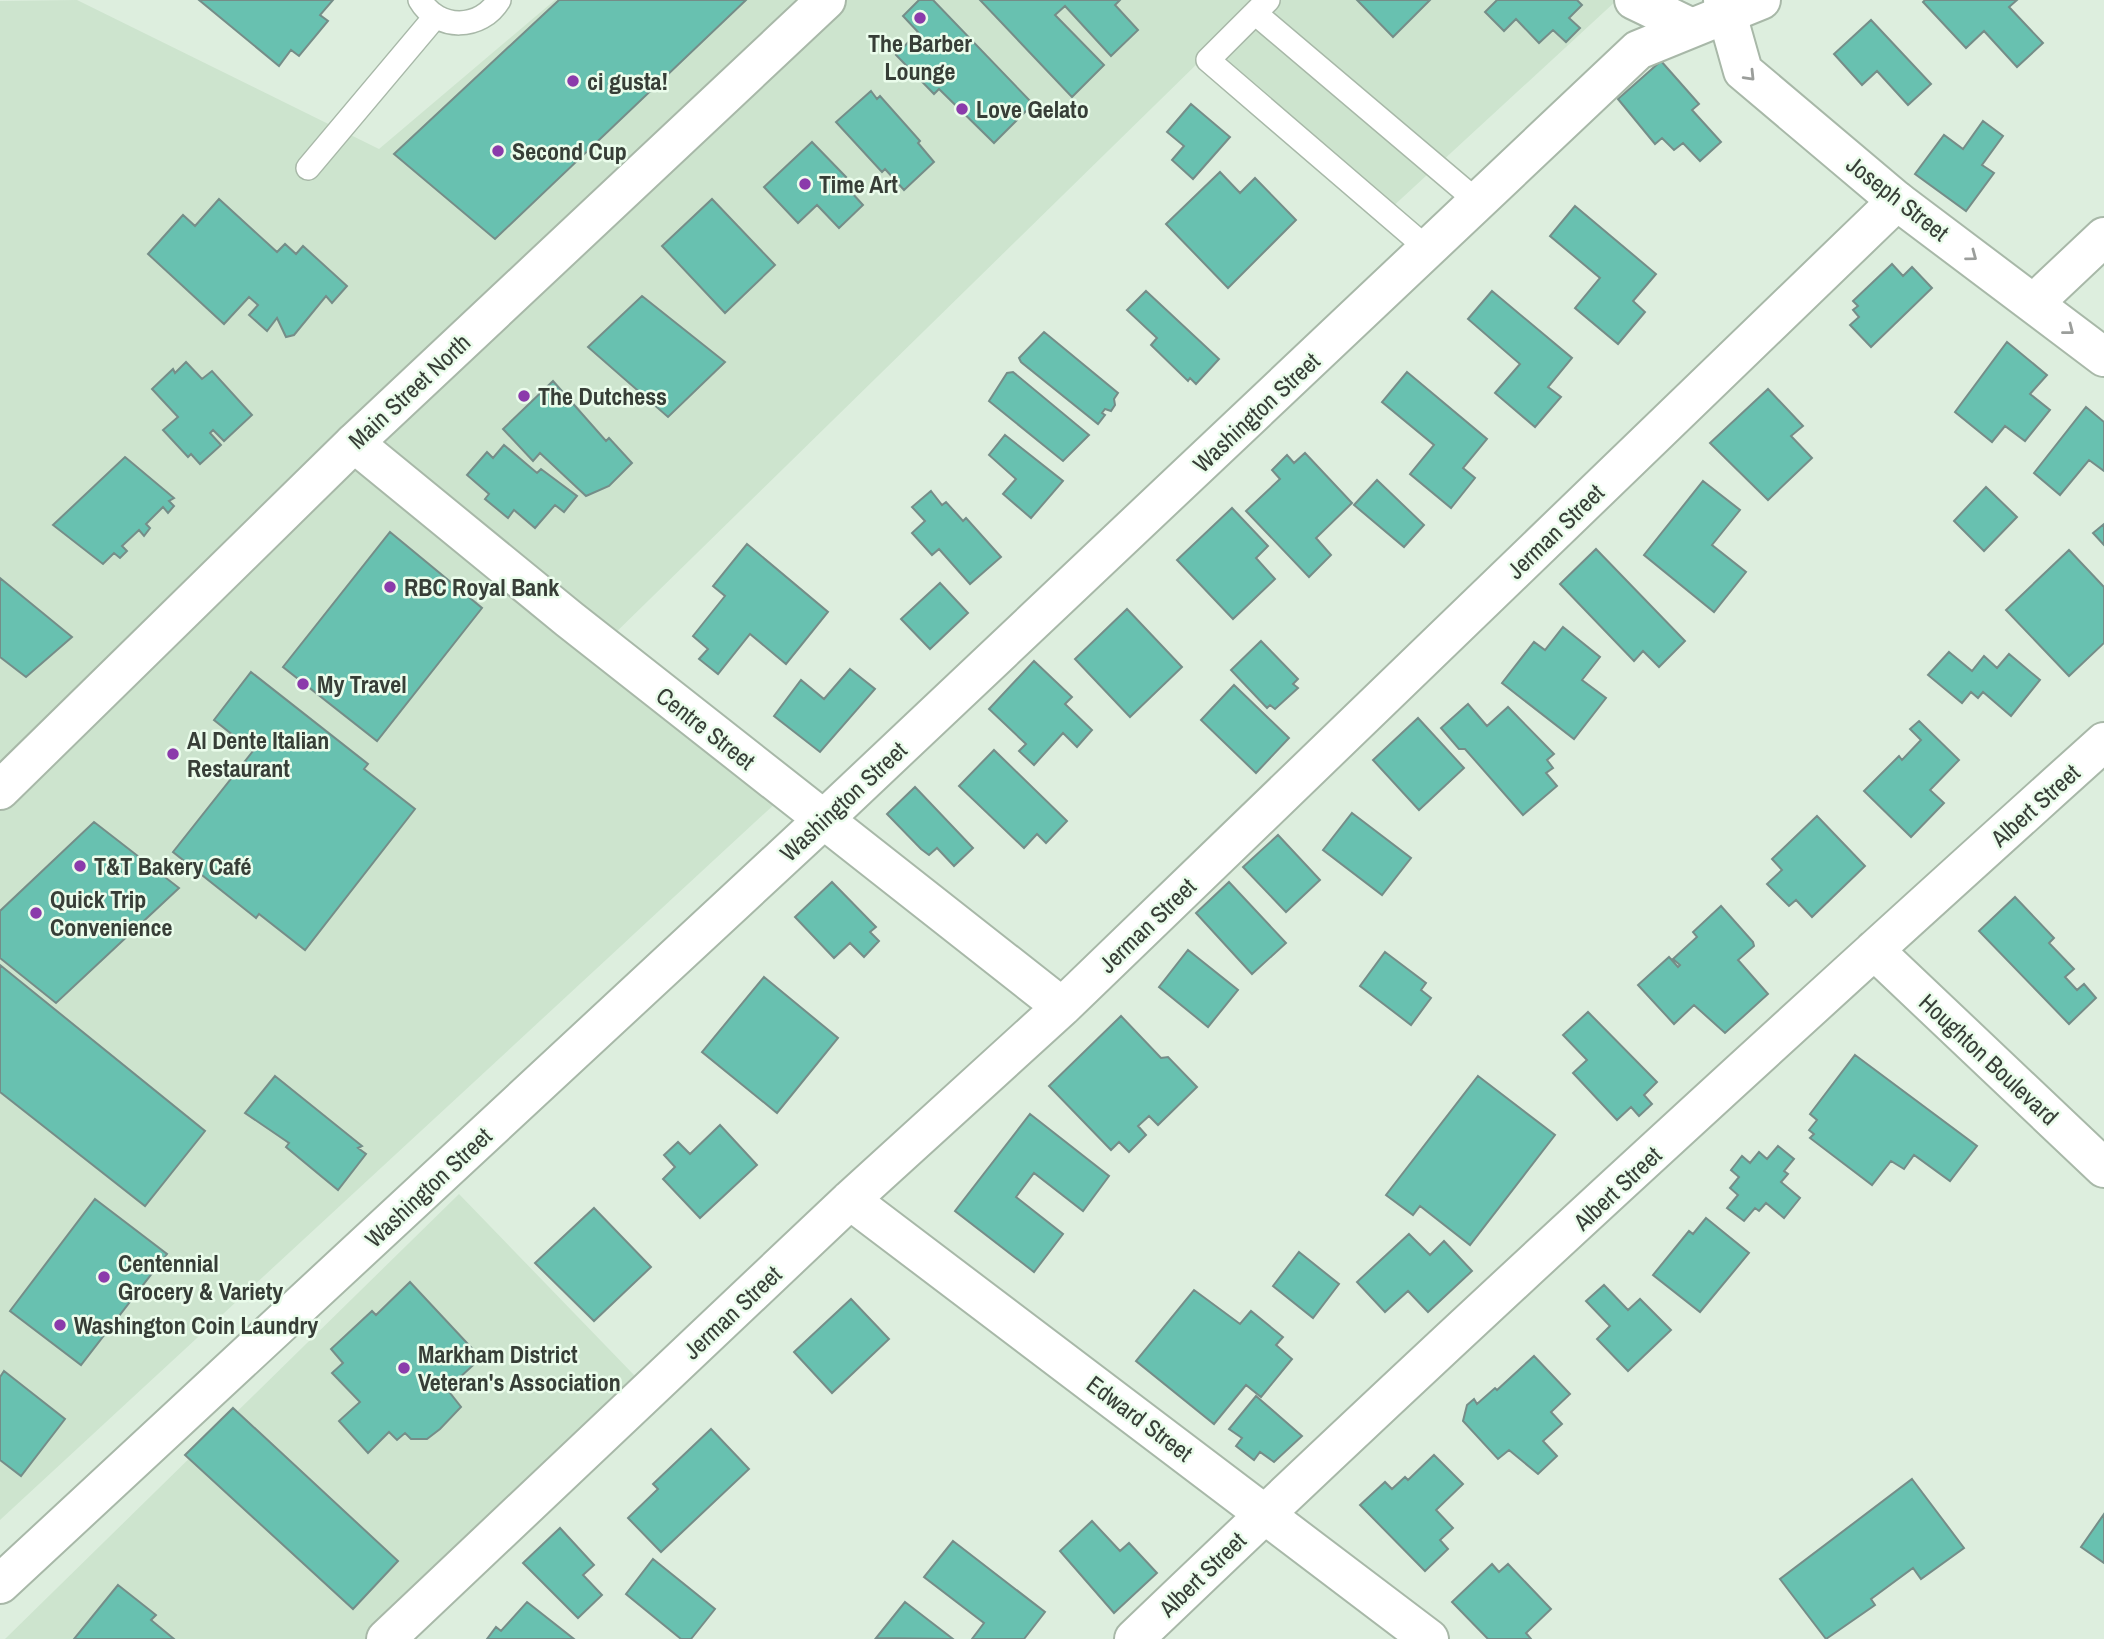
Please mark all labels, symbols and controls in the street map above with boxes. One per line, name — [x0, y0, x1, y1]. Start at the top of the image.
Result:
marker: The Barber Lounge — [912, 10, 928, 26]
place label: The Barber Lounge — [868, 27, 972, 87]
place label: ci gusta! — [587, 65, 668, 97]
one-way arrow — [1742, 67, 1755, 80]
marker: ci gusta! — [565, 73, 581, 89]
place label: Love Gelato — [976, 93, 1089, 125]
marker: Love Gelato — [954, 101, 970, 117]
place label: Second Cup — [512, 135, 627, 167]
marker: Second Cup — [490, 143, 506, 159]
street label: Joseph Street — [1840, 148, 1956, 248]
place label: Time Art — [819, 168, 898, 200]
marker: Time Art — [797, 176, 813, 192]
one-way arrow — [1964, 248, 1976, 261]
one-way arrow — [2062, 322, 2074, 335]
street label: Main Street North — [341, 326, 477, 456]
street label: Washington Street — [1186, 345, 1327, 479]
place label: The Dutchess — [538, 380, 667, 412]
marker: The Dutchess — [516, 388, 532, 404]
street label: Jerman Street — [1499, 476, 1611, 585]
place label: RBC Royal Bank — [404, 571, 559, 603]
marker: RBC Royal Bank — [382, 579, 398, 595]
place label: My Travel — [317, 668, 407, 700]
marker: My Travel — [295, 676, 311, 692]
street label: Centre Street — [650, 679, 762, 777]
place label: Al Dente Italian Restaurant — [187, 724, 329, 784]
street label: Washington Street — [773, 734, 914, 868]
marker: Al Dente Italian Restaurant — [165, 746, 181, 762]
street label: Albert Street — [1983, 756, 2087, 854]
place label: T&T Bakery Café — [94, 850, 252, 882]
marker: T&T Bakery Café — [72, 858, 88, 874]
street label: Jerman Street — [1091, 870, 1203, 979]
place label: Quick Trip Convenience — [50, 883, 173, 943]
marker: Quick Trip Convenience — [28, 905, 44, 921]
street label: Houghton Boulevard — [1912, 986, 2066, 1132]
street label: Washington Street — [358, 1120, 499, 1254]
street label: Albert Street — [1565, 1139, 1668, 1238]
place label: Centennial Grocery & Variety — [118, 1247, 283, 1307]
street label: Jerman Street — [676, 1258, 788, 1366]
marker: Centennial Grocery & Variety — [96, 1269, 112, 1285]
place label: Washington Coin Laundry — [74, 1309, 318, 1341]
marker: Washington Coin Laundry — [52, 1317, 68, 1333]
place label: Markham District Veteran's Association — [418, 1338, 621, 1398]
marker: Markham District Veteran's Association — [396, 1360, 412, 1376]
street label: Edward Street — [1081, 1368, 1200, 1469]
street label: Albert Street — [1151, 1524, 1253, 1624]

